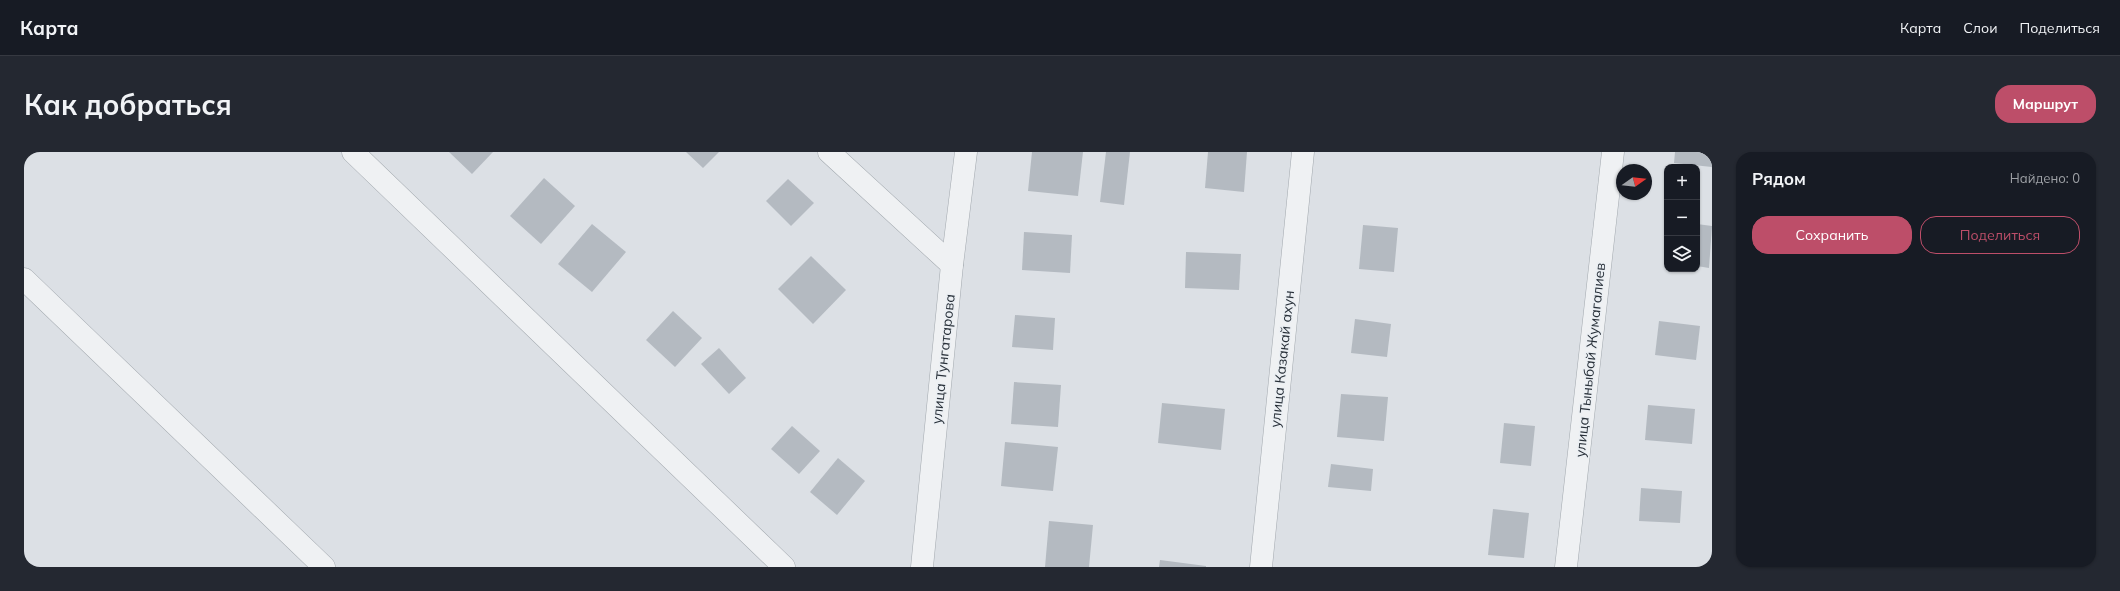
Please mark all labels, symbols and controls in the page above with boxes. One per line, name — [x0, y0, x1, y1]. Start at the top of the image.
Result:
text: Карта — [20, 16, 78, 40]
text: Карта — [1900, 19, 1941, 37]
text: Слои — [1963, 19, 1998, 37]
text: Поделиться — [2020, 19, 2100, 37]
button: Маршрут — [1995, 85, 2096, 123]
text: Как добраться — [24, 87, 232, 122]
north arrow — [1616, 164, 1652, 200]
map controls — [1664, 164, 1700, 272]
button: + — [1664, 164, 1700, 200]
text: Рядом — [1752, 168, 1806, 189]
text: Найдено: 0 — [2010, 170, 2080, 186]
button: − — [1664, 200, 1700, 236]
button: Сохранить — [1752, 216, 1912, 254]
button: Поделиться — [1920, 216, 2080, 254]
button: layers — [1664, 236, 1700, 272]
street label: улица Тыныбай Жумагалиев — [1571, 262, 1609, 458]
street label: улица Казакай ахун — [1266, 289, 1298, 429]
street label: улица Тунгатарова — [927, 293, 959, 425]

